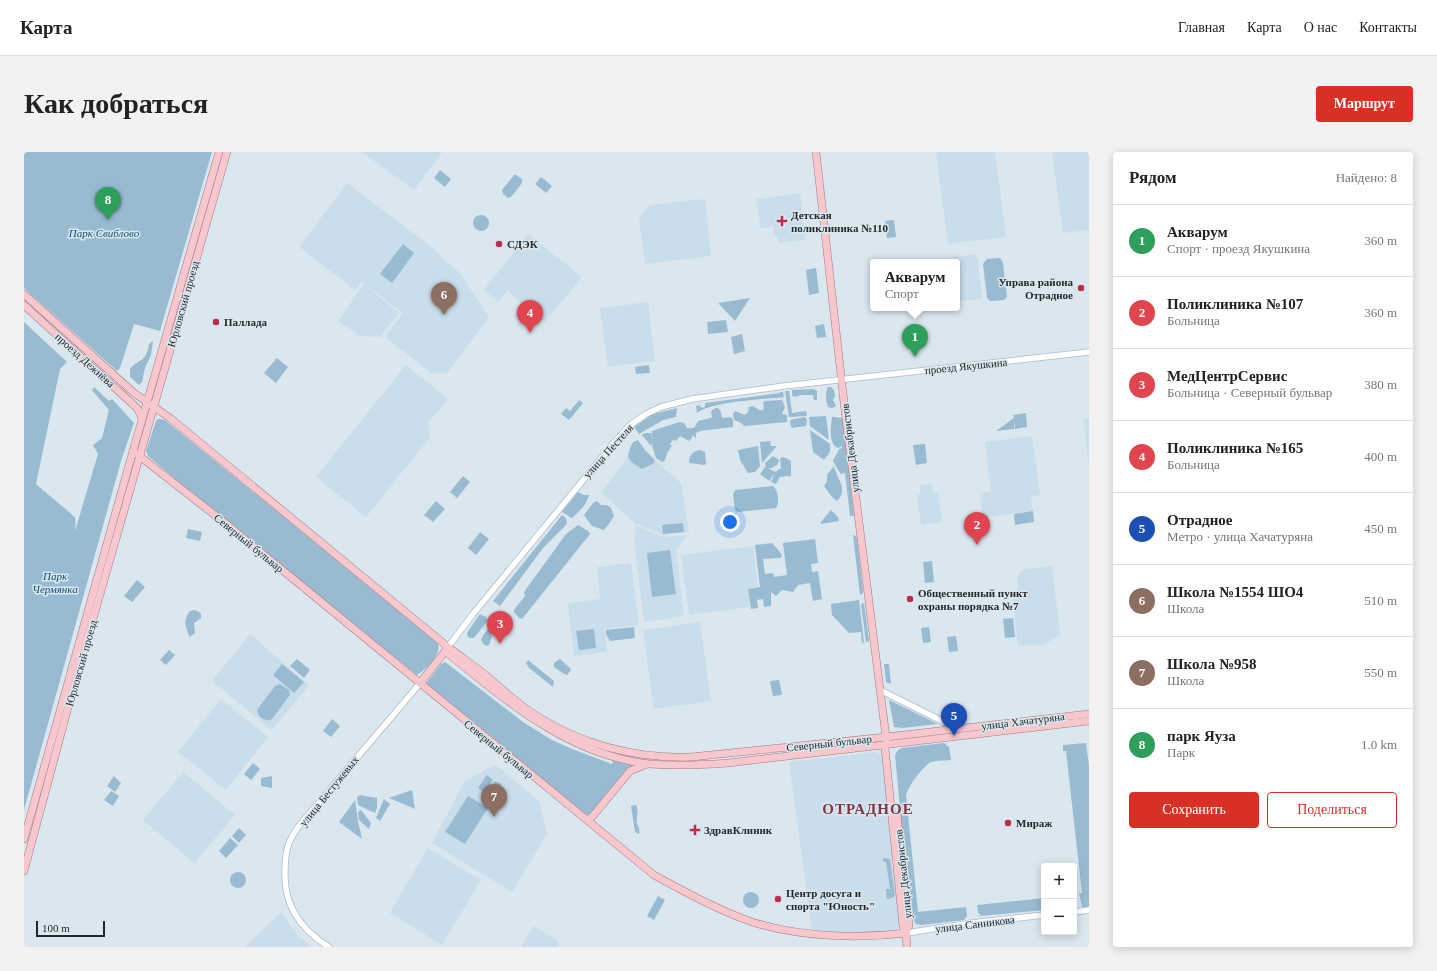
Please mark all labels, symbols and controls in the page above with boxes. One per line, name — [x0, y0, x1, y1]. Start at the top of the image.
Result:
text: Карта — [20, 17, 72, 38]
text: Главная — [1178, 20, 1225, 35]
text: Карта — [1247, 20, 1282, 35]
text: О нас — [1304, 20, 1337, 35]
text: Контакты — [1359, 20, 1417, 35]
button: Маршрут — [1316, 86, 1413, 122]
text: Как добраться — [24, 88, 208, 119]
text: Рядом — [1129, 168, 1177, 187]
text: Найдено: 8 — [1336, 170, 1397, 185]
pin: 8 — [95, 187, 121, 220]
place label: Детская поликлиника №110 — [791, 209, 889, 234]
marker: Детская поликлиника №110 — [776, 215, 788, 227]
text: Акварум — [1167, 224, 1228, 240]
park label: Парк Свиблово — [68, 227, 140, 239]
text: 1 — [1139, 233, 1145, 248]
text: 360 m — [1364, 233, 1397, 248]
place label: СДЭК — [507, 238, 538, 250]
marker: СДЭК — [494, 239, 504, 249]
text: Спорт · проезд Якушкина — [1167, 241, 1310, 256]
street label: Юрловский проезд — [165, 259, 201, 349]
popup — [870, 259, 960, 311]
text: Акварум — [885, 269, 945, 285]
place label: Управа района Отрадное — [998, 276, 1073, 301]
pin: 6 — [431, 282, 457, 315]
marker: Управа района Отрадное — [1076, 283, 1086, 293]
text: Спорт — [885, 286, 919, 301]
text: Поликлиника №107 — [1167, 296, 1303, 312]
pin: 4 — [517, 300, 543, 333]
text: 2 — [1139, 305, 1145, 320]
text: 360 m — [1364, 305, 1397, 320]
text: Больница — [1167, 313, 1220, 328]
place label: Паллада — [224, 316, 268, 328]
marker: Паллада — [211, 317, 221, 327]
pin: 1 — [902, 324, 928, 357]
street label: проезд Дежнёва — [53, 330, 117, 390]
street label: проезд Якушкина — [924, 356, 1008, 376]
text: МедЦентрСервис — [1167, 368, 1287, 384]
text: 3 — [1139, 377, 1145, 392]
text: 380 m — [1364, 377, 1397, 392]
text: Больница · Северный бульвар — [1167, 385, 1332, 400]
street label: улица Декабристов — [839, 403, 861, 493]
street label: улица Пестеля — [581, 422, 635, 480]
text: Поликлиника №165 — [1167, 440, 1303, 456]
text: 4 — [1139, 449, 1145, 464]
text: 400 m — [1364, 449, 1397, 464]
text: Больница — [1167, 457, 1220, 472]
street label: Северный бульвар — [212, 511, 287, 575]
your location — [720, 512, 740, 532]
pin: 2 — [964, 512, 990, 545]
text: Отрадное — [1167, 512, 1232, 528]
text: 5 — [1139, 521, 1145, 536]
text: 450 m — [1364, 521, 1397, 536]
text: Метро · улица Хачатуряна — [1167, 529, 1313, 544]
park label: Парк Чермянка — [32, 570, 78, 595]
text: Школа №1554 ШО4 — [1167, 584, 1303, 600]
place label: Общественный пункт охраны порядка №7 — [918, 587, 1028, 612]
text: 6 — [1139, 593, 1145, 608]
text: 510 m — [1364, 593, 1397, 608]
marker: Общественный пункт охраны порядка №7 — [905, 594, 915, 604]
text: Школа — [1167, 601, 1204, 616]
pin: 3 — [487, 611, 513, 644]
street label: Юрловский проезд — [63, 618, 99, 708]
text: Школа №958 — [1167, 656, 1256, 672]
text: 7 — [1139, 665, 1145, 680]
text: 550 m — [1364, 665, 1397, 680]
text: Школа — [1167, 673, 1204, 688]
pin: 5 — [941, 703, 967, 736]
street label: улица Хачатуряна — [981, 710, 1065, 732]
street label: Северный бульвар — [462, 717, 537, 781]
text: парк Яуза — [1167, 728, 1236, 744]
street label: Северный бульвар — [786, 732, 873, 753]
text: 8 — [1139, 737, 1145, 752]
text: 1.0 km — [1361, 737, 1397, 752]
text: Парк — [1167, 745, 1195, 760]
street label: улица Бестужевых — [297, 753, 361, 828]
pin: 7 — [481, 784, 507, 817]
button: Сохранить — [1129, 792, 1259, 828]
button: Поделиться — [1267, 792, 1397, 828]
district label: ОТРАДНОЕ — [822, 801, 914, 817]
place label: Мираж — [1016, 817, 1052, 829]
marker: Мираж — [1003, 818, 1013, 828]
marker: ЗдравКлиник — [689, 824, 701, 836]
place label: ЗдравКлиник — [704, 824, 773, 836]
street label: улица Декабристов — [892, 829, 914, 919]
map controls — [1041, 863, 1077, 935]
button: + — [1041, 863, 1077, 899]
place label: Центр досуга и спорта "Юность" — [786, 887, 875, 912]
marker: Центр досуга и спорта "Юность" — [773, 894, 783, 904]
button: − — [1041, 899, 1077, 935]
street label: улица Санникова — [935, 913, 1016, 935]
scale bar — [36, 919, 105, 938]
text: 100 m — [42, 922, 70, 934]

